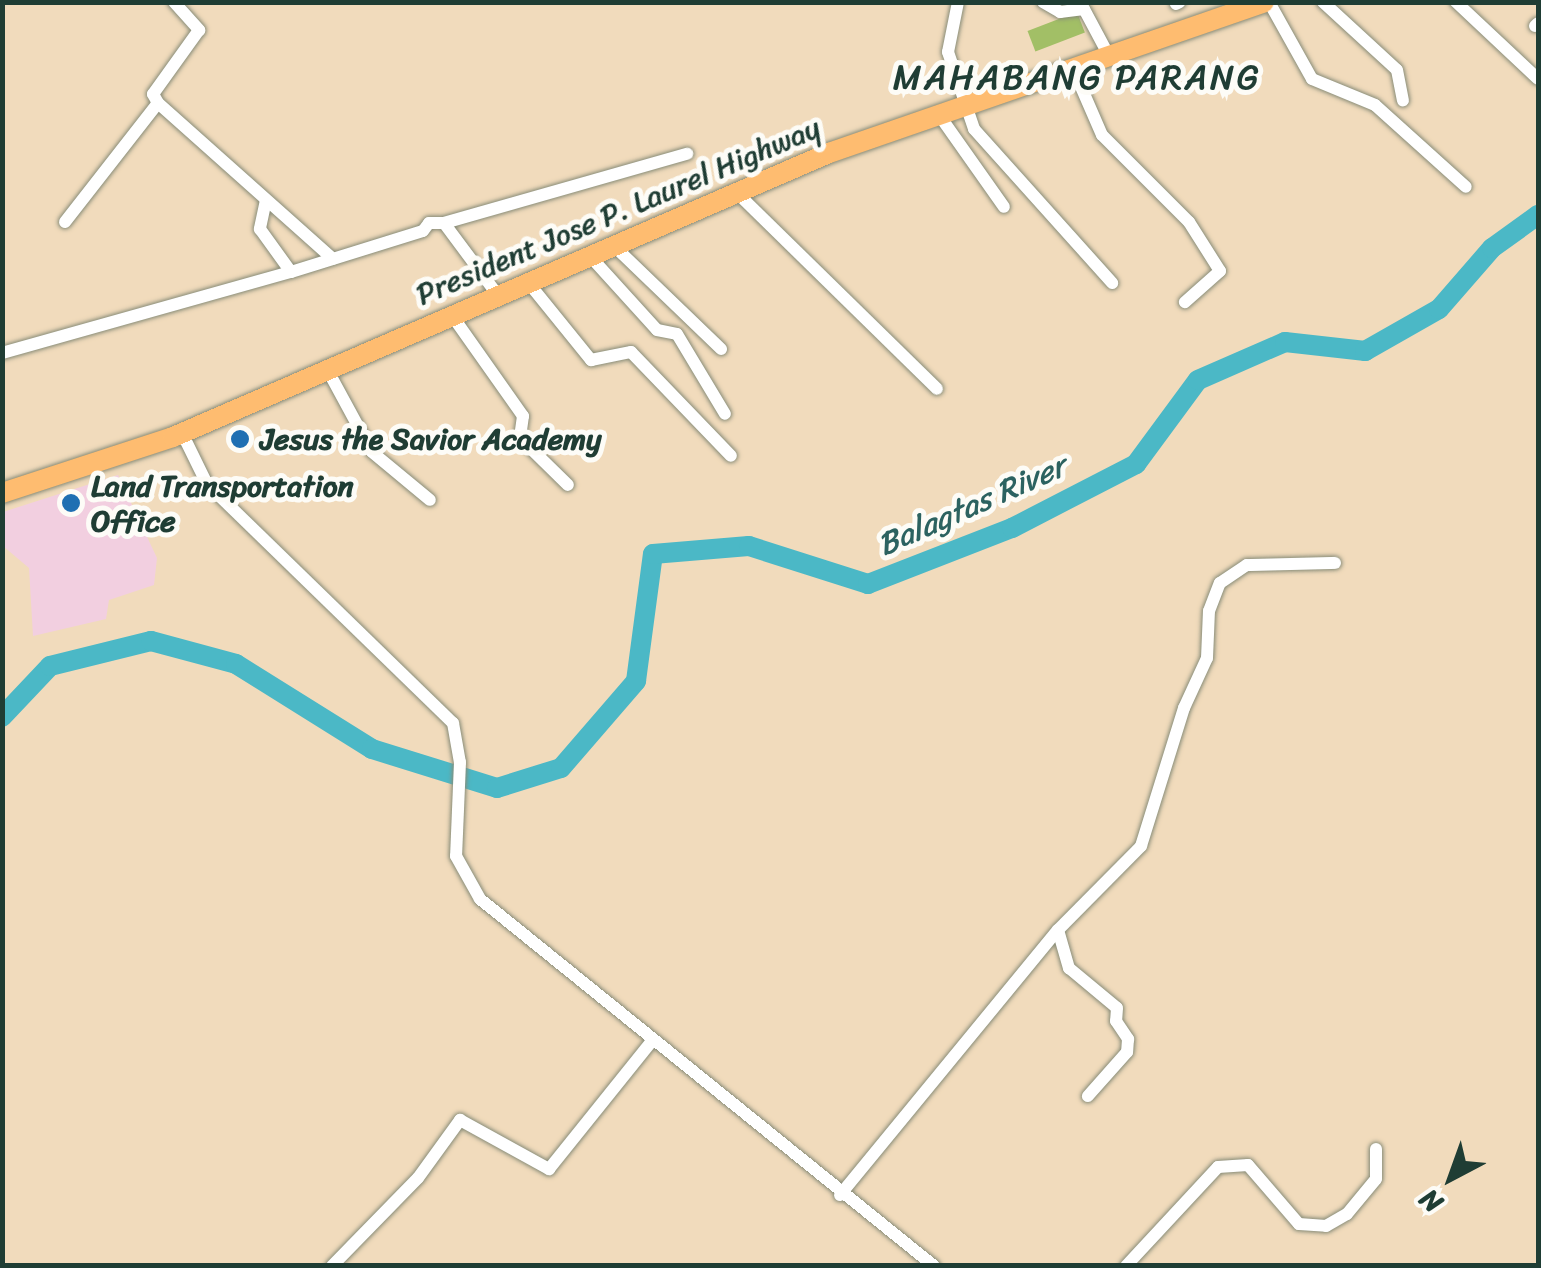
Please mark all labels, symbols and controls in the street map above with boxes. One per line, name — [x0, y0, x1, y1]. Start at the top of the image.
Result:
district label: MAHABANG PARANG — [893, 56, 1261, 98]
street label: President Jose P. Laurel Highway — [411, 110, 825, 312]
place label: Jesus the Savior Academy — [260, 421, 604, 457]
marker: Jesus the Savior Academy — [229, 428, 251, 450]
water label: Balagtas River — [872, 447, 1072, 565]
place label: Land Transportation Office — [91, 468, 353, 538]
marker: Land Transportation Office — [60, 492, 82, 514]
north arrow — [1401, 1128, 1501, 1228]
text: N — [1408, 1176, 1454, 1226]

